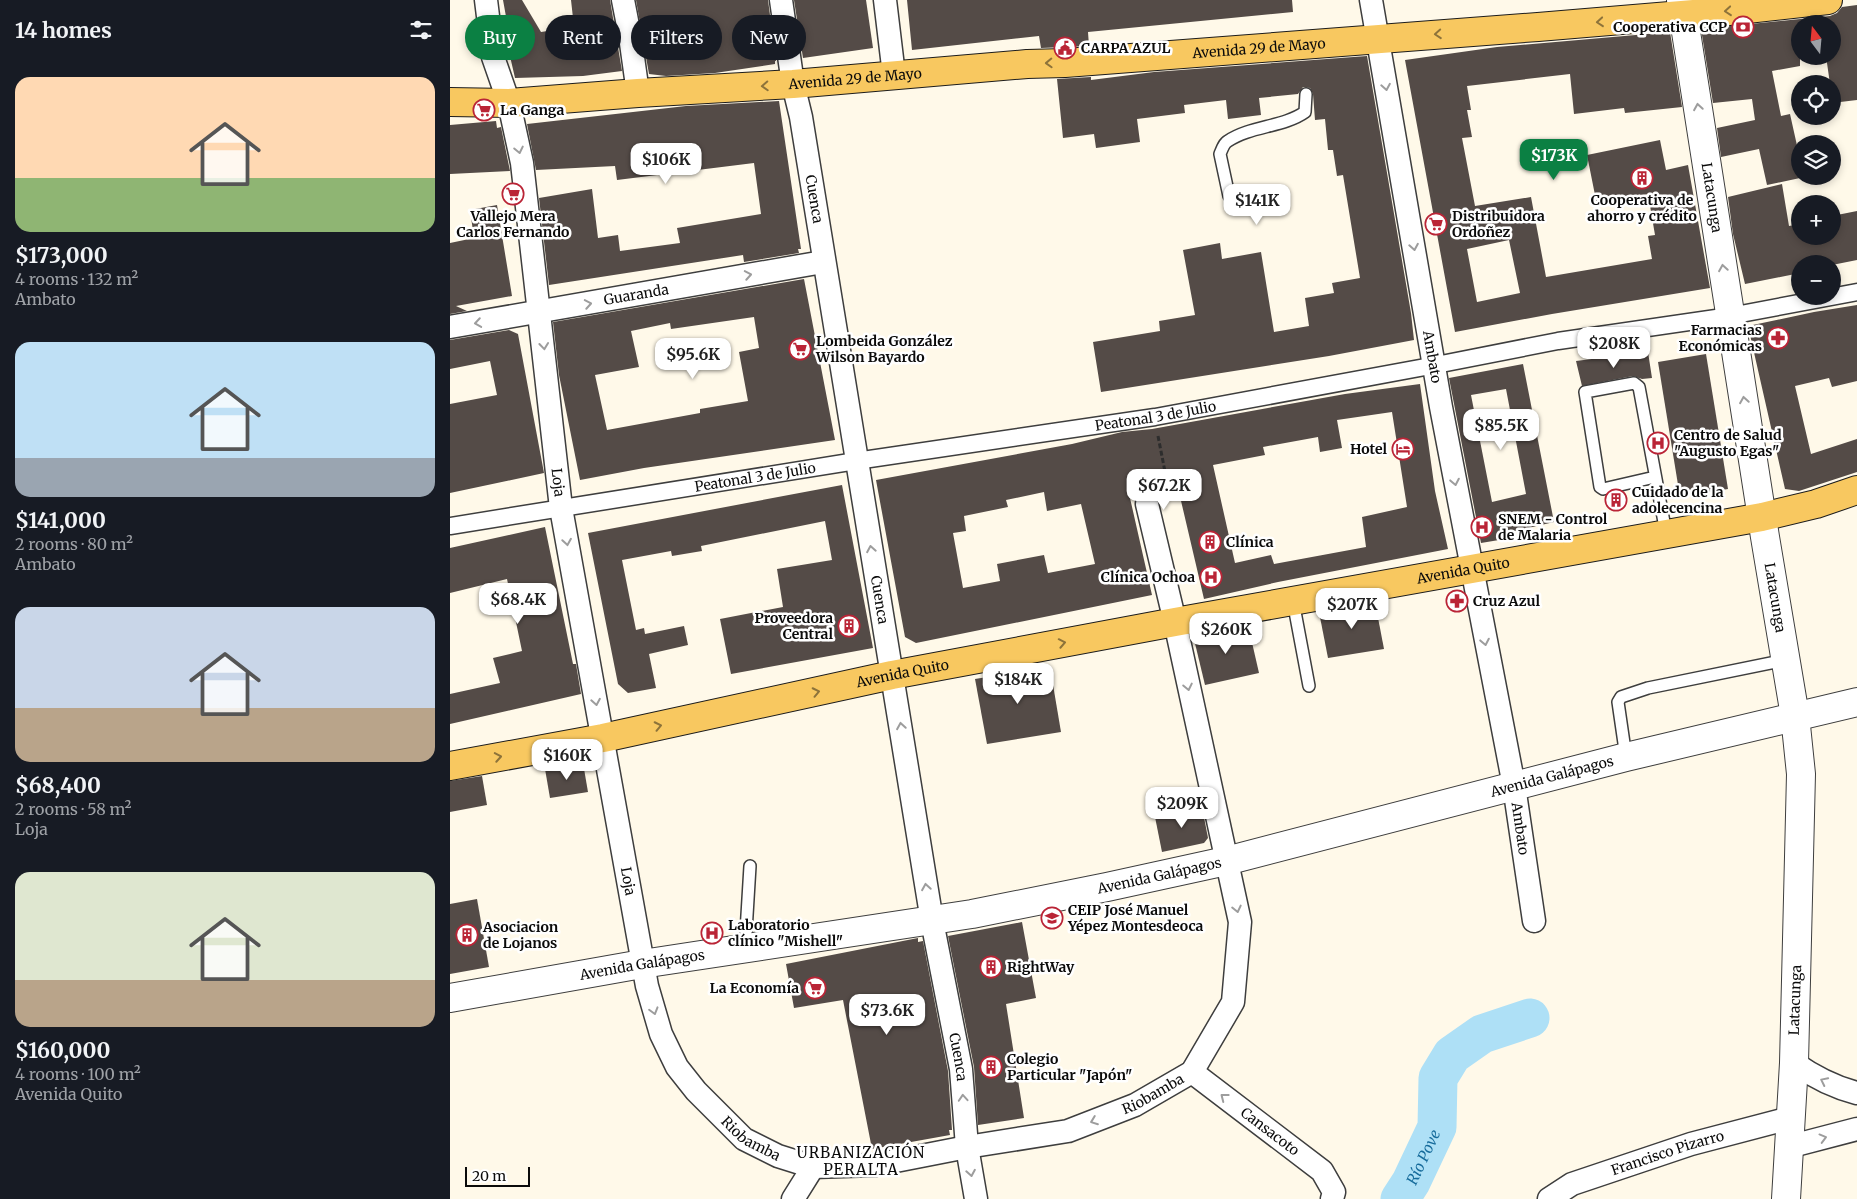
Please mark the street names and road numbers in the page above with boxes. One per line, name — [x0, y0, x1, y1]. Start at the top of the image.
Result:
street label: Avenida 29 de Mayo — [1191, 34, 1326, 62]
street label: Avenida 29 de Mayo — [787, 64, 922, 93]
street label: Latacunga — [1698, 161, 1726, 234]
street label: Cuenca — [802, 174, 827, 225]
street label: Guaranda — [602, 280, 670, 309]
street label: Ambato — [1419, 328, 1446, 384]
street label: Peatonal 3 de Julio — [1094, 397, 1217, 435]
street label: Peatonal 3 de Julio — [693, 459, 817, 496]
street label: Loja — [548, 467, 569, 498]
street label: Avenida Quito — [1414, 553, 1511, 588]
street label: Latacunga — [1760, 561, 1790, 634]
street label: Cuenca — [867, 574, 893, 626]
street label: Avenida Quito — [854, 656, 950, 692]
street label: Avenida Galápagos — [1488, 752, 1615, 801]
street label: Ambato — [1507, 800, 1533, 856]
street label: Avenida Galápagos — [1095, 853, 1223, 898]
street label: Loja — [617, 866, 640, 897]
street label: Avenida Galápagos — [577, 946, 706, 984]
street label: Latacunga — [1785, 964, 1805, 1036]
street label: Cuenca — [945, 1031, 971, 1082]
street label: Riobamba — [1119, 1069, 1188, 1118]
street label: Cansacoto — [1237, 1103, 1303, 1159]
street label: Riobamba — [717, 1112, 784, 1165]
street label: Francisco Pizarro — [1609, 1127, 1726, 1179]

